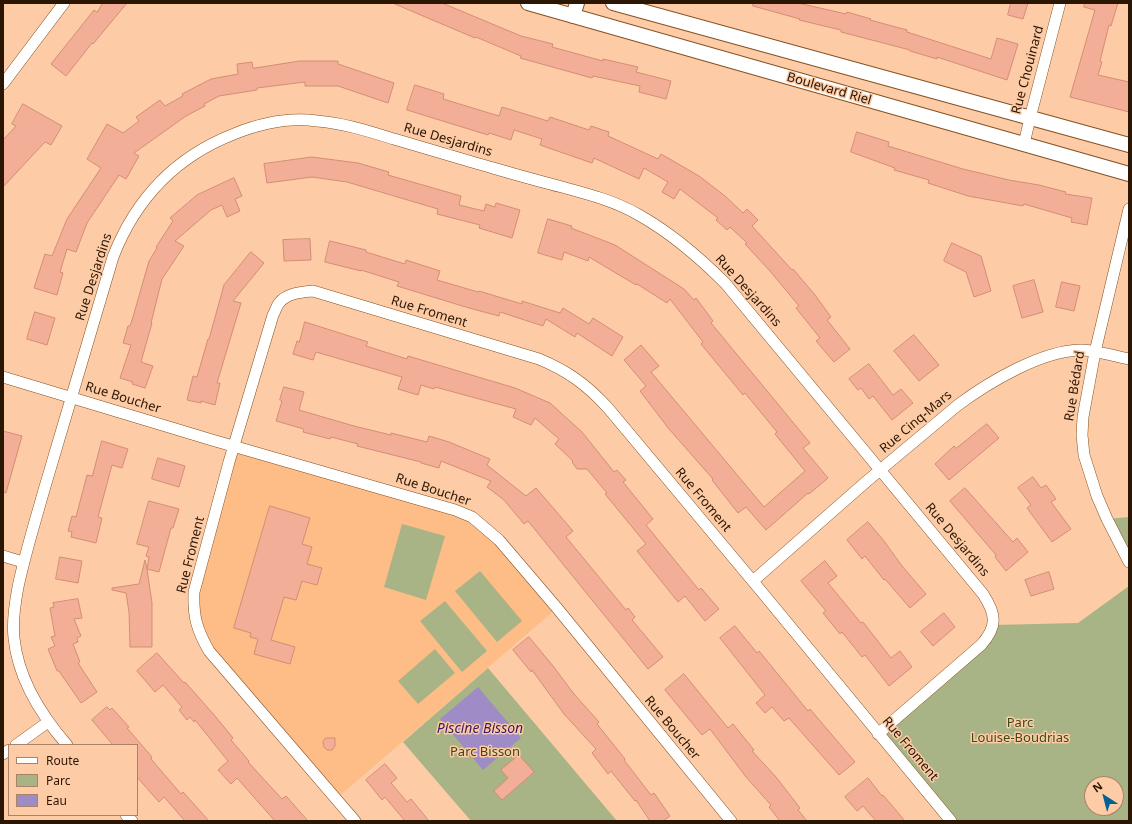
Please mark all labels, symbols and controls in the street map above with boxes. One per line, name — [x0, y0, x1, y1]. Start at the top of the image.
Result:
street label: Rue Chouinard — [1009, 24, 1047, 116]
street label: Boulevard Riel — [785, 69, 873, 109]
street label: Rue Desjardins — [402, 120, 494, 160]
street label: Rue Desjardins — [72, 231, 116, 323]
street label: Rue Desjardins — [712, 252, 784, 330]
street label: Rue Froment — [389, 293, 469, 331]
street label: Rue Bédard — [1062, 350, 1088, 422]
street label: Rue Boucher — [83, 379, 163, 417]
street label: Rue Cinq-Mars — [877, 387, 955, 457]
street label: Rue Froment — [672, 465, 734, 535]
street label: Rue Boucher — [393, 471, 473, 509]
street label: Rue Desjardins — [922, 500, 992, 580]
street label: Rue Froment — [174, 515, 208, 595]
street label: Rue Boucher — [641, 693, 703, 763]
street label: Rue Froment — [879, 714, 941, 784]
park label: Parc Louise-Boudrias — [971, 715, 1069, 746]
water label: Piscine Bisson — [437, 721, 523, 737]
legend — [8, 744, 138, 816]
park label: Parc Bisson — [450, 744, 520, 760]
text: Route — [46, 752, 79, 769]
text: Parc — [46, 772, 70, 789]
north arrow — [1084, 776, 1124, 816]
text: N — [1089, 778, 1105, 795]
text: Eau — [46, 792, 67, 809]

